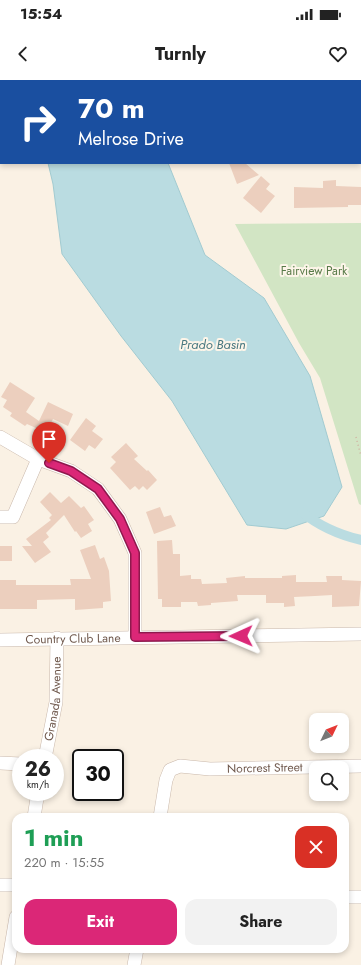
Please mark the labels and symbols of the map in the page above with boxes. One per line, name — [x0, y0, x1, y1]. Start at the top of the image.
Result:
park label: Fairview Park — [281, 262, 348, 280]
water label: Prado Basin — [180, 335, 246, 354]
pin — [32, 422, 66, 463]
position arrow — [220, 615, 262, 657]
street label: Country Club Lane — [25, 629, 121, 649]
street label: Granada Avenue — [40, 656, 66, 743]
north arrow — [309, 713, 349, 753]
speed limit sign: 30 — [72, 749, 124, 801]
street label: Norcrest Street — [227, 758, 303, 778]

